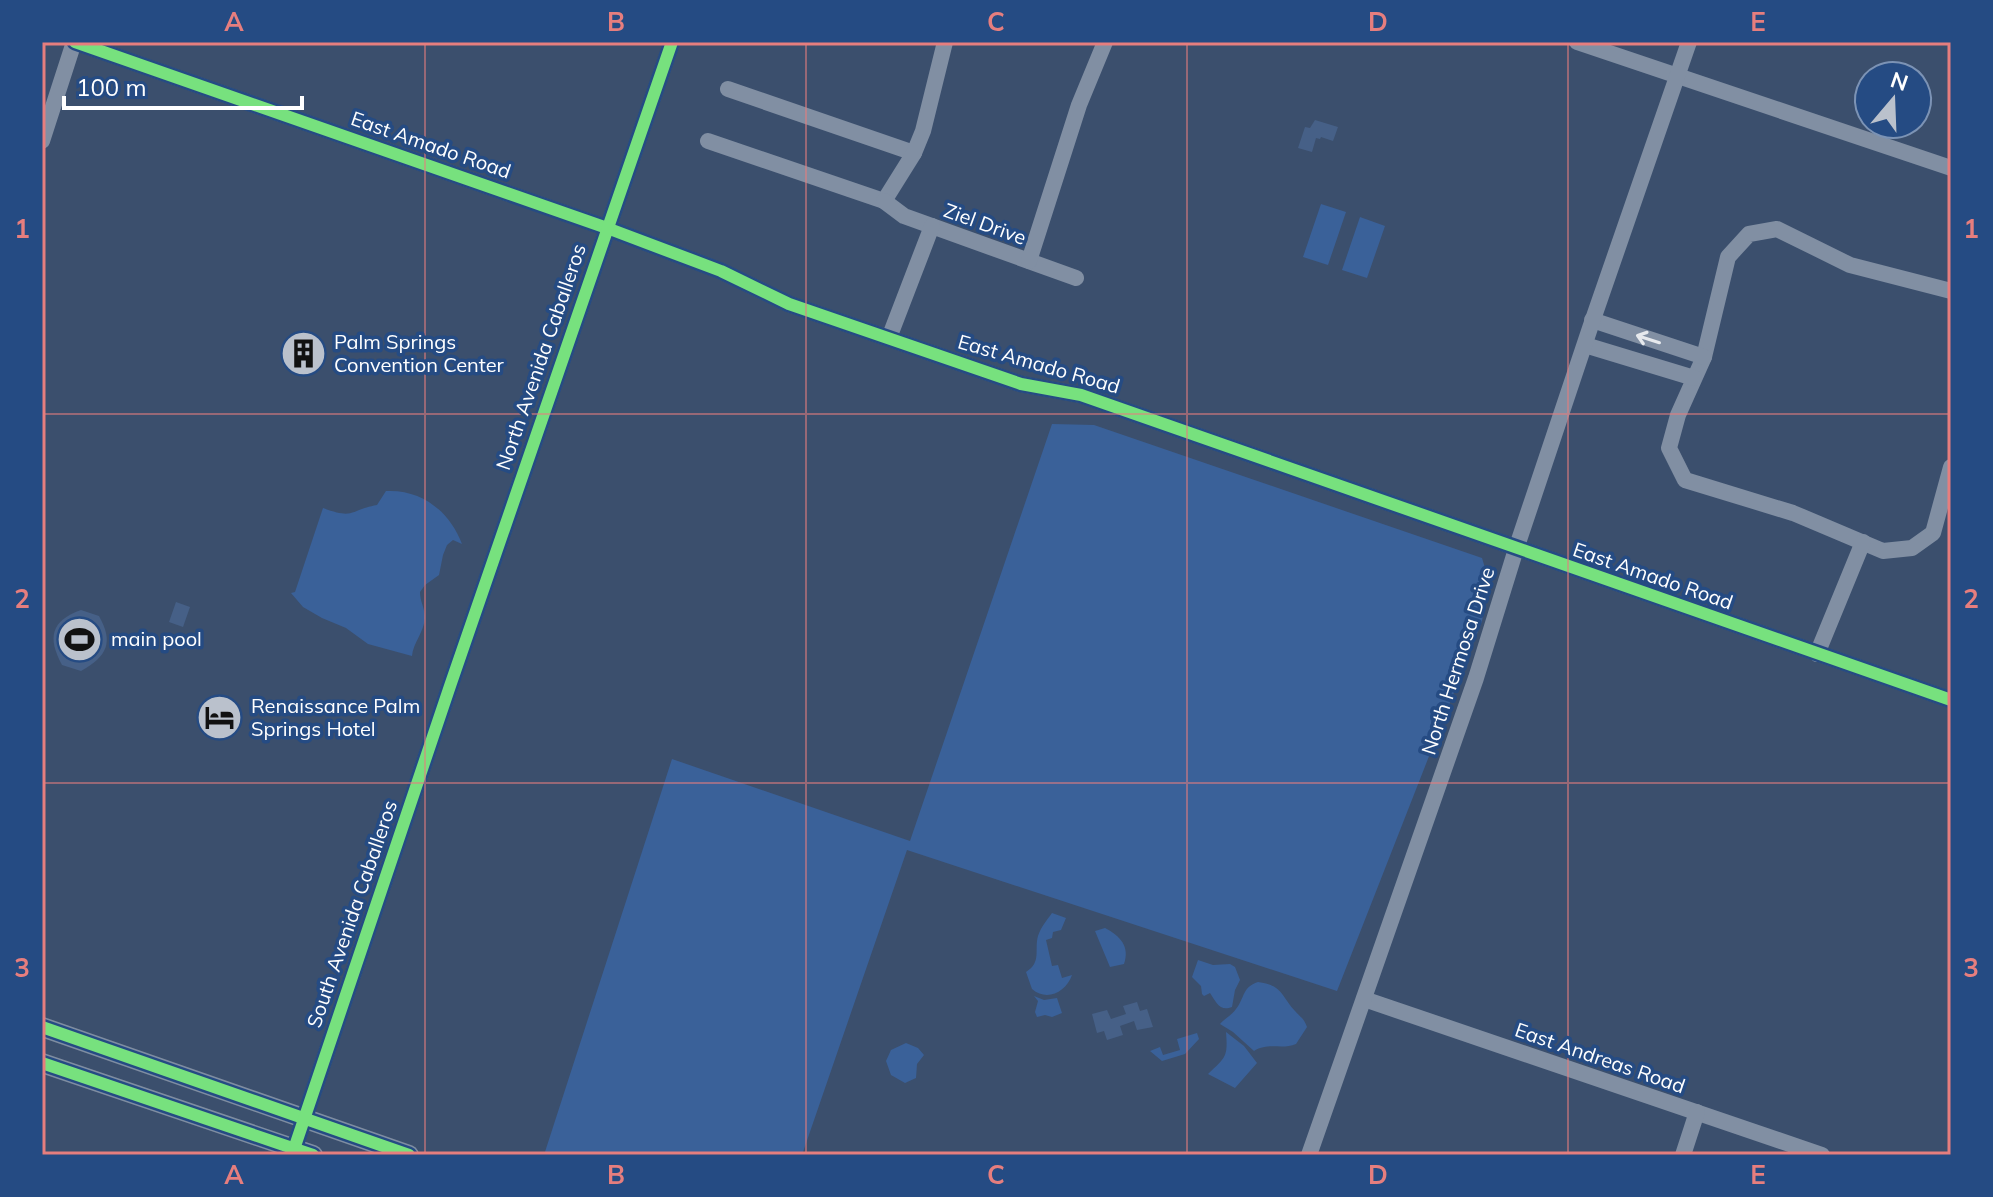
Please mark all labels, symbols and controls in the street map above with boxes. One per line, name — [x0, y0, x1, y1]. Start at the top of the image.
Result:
text: A — [224, 5, 244, 38]
text: B — [607, 5, 625, 38]
text: C — [987, 5, 1005, 38]
text: D — [1368, 5, 1388, 38]
text: E — [1750, 5, 1766, 38]
scale bar — [64, 60, 302, 110]
north arrow — [1853, 60, 1933, 140]
text: N — [1887, 65, 1912, 97]
text: 100 m — [76, 72, 147, 102]
street label: East Amado Road — [348, 105, 514, 184]
street label: Ziel Drive — [941, 197, 1030, 250]
text: 1 — [14, 212, 30, 245]
text: 1 — [1963, 212, 1979, 245]
street label: North Avenida Caballeros — [490, 240, 591, 473]
street label: East Amado Road — [955, 328, 1123, 399]
building icon: Palm Springs Convention Center — [279, 329, 327, 377]
place label: Palm Springs Convention Center — [334, 329, 505, 377]
one-way arrow — [1636, 330, 1661, 345]
street label: East Amado Road — [1570, 536, 1736, 615]
street label: North Hermosa Drive — [1415, 564, 1500, 758]
text: 2 — [14, 582, 30, 615]
text: 2 — [1963, 582, 1979, 615]
sports icon: main pool — [56, 615, 104, 663]
place label: main pool — [111, 626, 202, 651]
hotel icon: Renaissance Palm Springs Hotel — [196, 693, 244, 741]
place label: Renaissance Palm Springs Hotel — [251, 693, 420, 741]
street label: South Avenida Caballeros — [301, 797, 402, 1031]
text: 3 — [14, 951, 30, 984]
text: 3 — [1963, 951, 1979, 984]
street label: East Andreas Road — [1512, 1017, 1689, 1098]
text: A — [224, 1158, 244, 1191]
text: B — [607, 1158, 625, 1191]
text: C — [987, 1158, 1005, 1191]
text: D — [1368, 1158, 1388, 1191]
text: E — [1750, 1158, 1766, 1191]

